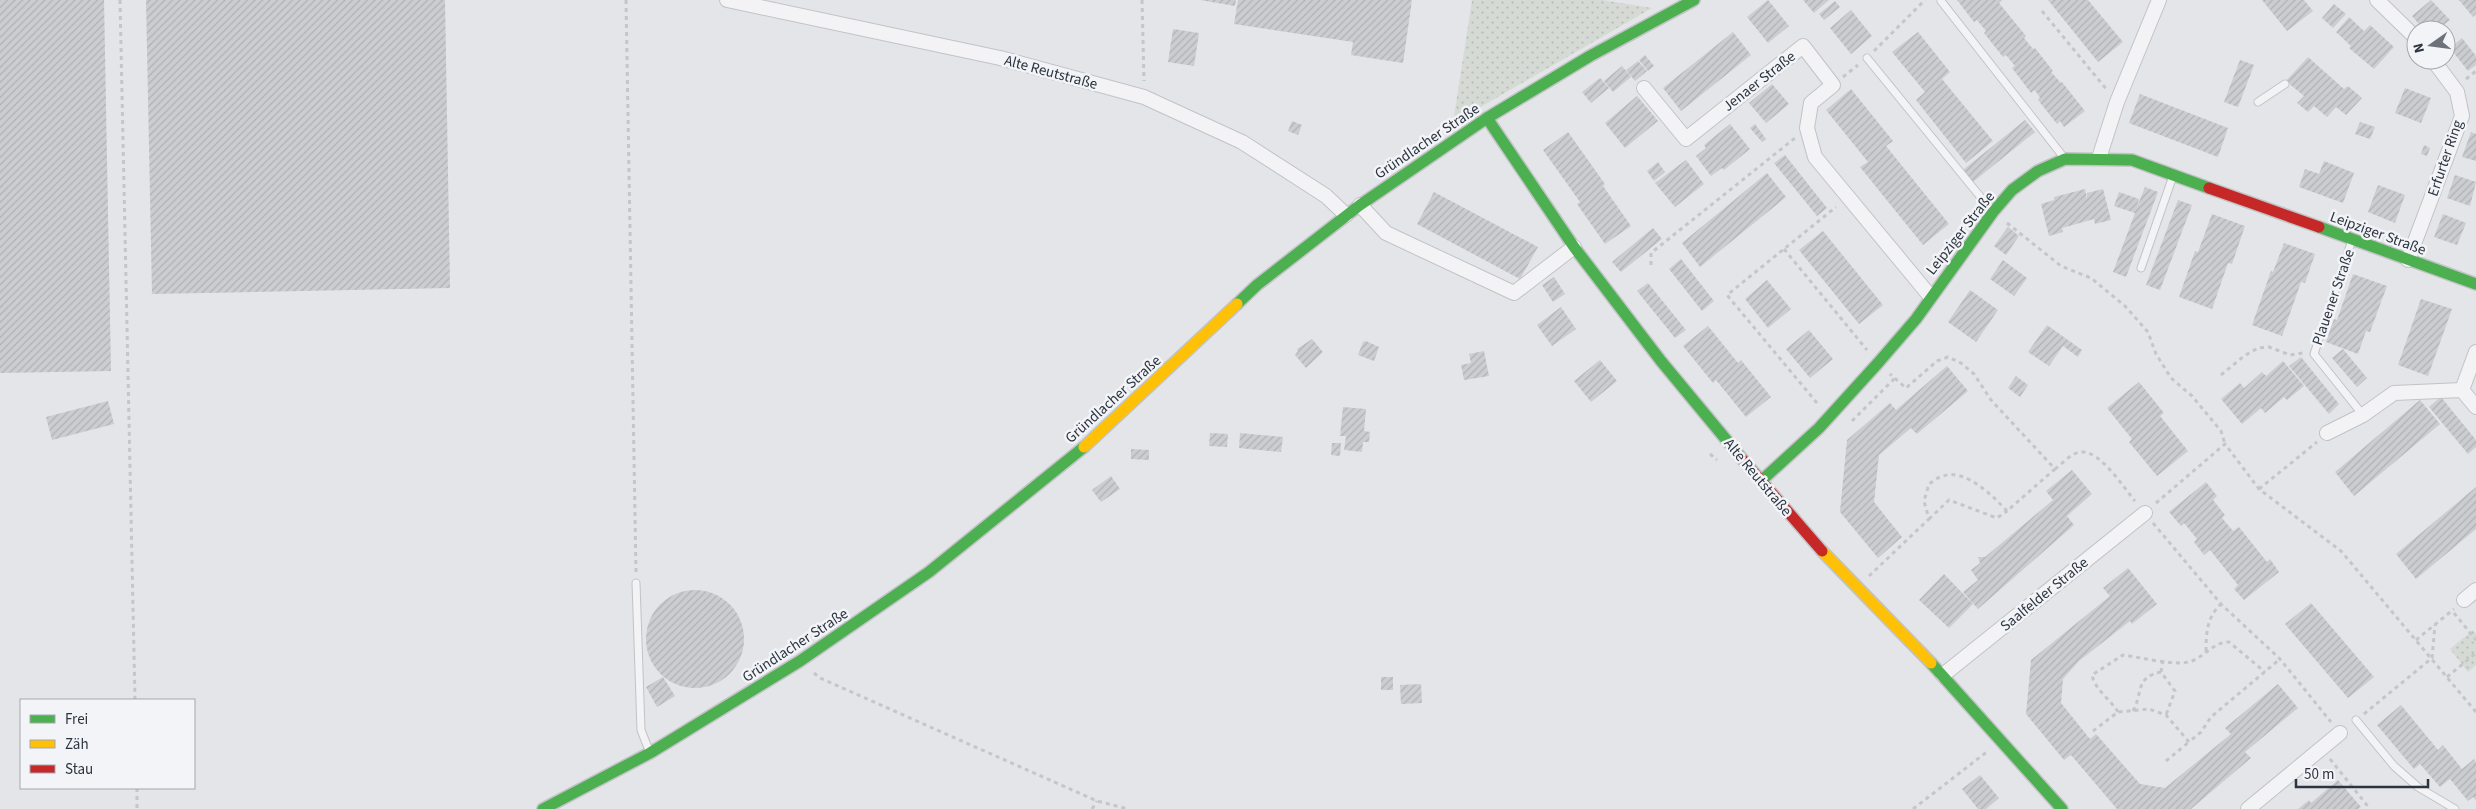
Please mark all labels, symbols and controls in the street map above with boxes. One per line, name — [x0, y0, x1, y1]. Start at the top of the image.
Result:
north arrow — [2406, 20, 2456, 70]
text: N — [2409, 41, 2430, 55]
street label: Jenaer Straße — [1718, 46, 1800, 117]
street label: Alte Reutstraße — [1002, 50, 1100, 95]
street label: Gründlacher Straße — [1371, 98, 1484, 184]
street label: Erfurter Ring — [2423, 117, 2468, 199]
street label: Leipziger Straße — [1921, 187, 2000, 279]
street label: Leipziger Straße — [2327, 206, 2429, 261]
street label: Plauener Straße — [2307, 246, 2360, 348]
street label: Gründlacher Straße — [1061, 351, 1166, 448]
street label: Alte Reutstraße — [1719, 434, 1796, 521]
street label: Saalfelder Straße — [1996, 552, 2093, 636]
street label: Gründlacher Straße — [738, 603, 852, 688]
legend — [20, 699, 195, 789]
text: Frei — [65, 709, 88, 730]
text: Zäh — [65, 734, 89, 755]
scale bar — [2296, 756, 2428, 788]
text: Stau — [65, 759, 93, 780]
text: 50 m — [2304, 764, 2334, 785]

